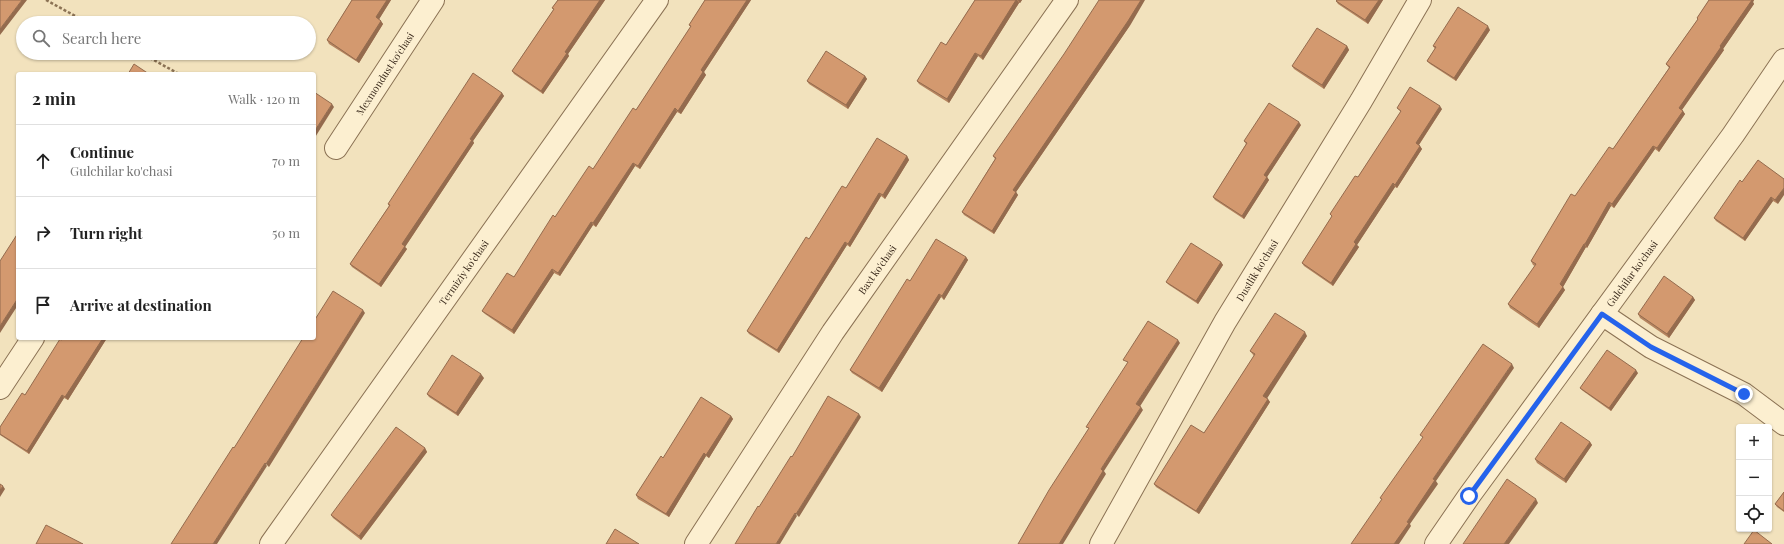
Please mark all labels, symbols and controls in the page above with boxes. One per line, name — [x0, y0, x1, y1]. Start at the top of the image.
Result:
search box — [16, 16, 316, 60]
icon: search — [30, 27, 52, 49]
text: Search here — [62, 28, 141, 48]
street label: Mexmondust ko'chasi — [353, 29, 417, 118]
text: 2 min — [32, 87, 76, 109]
text: Walk · 120 m — [228, 90, 300, 107]
text: Continue — [70, 142, 134, 162]
icon: ahead — [32, 150, 54, 172]
text: 70 m — [272, 152, 300, 169]
text: Gulchilar ko'chasi — [70, 162, 173, 179]
icon: right — [32, 222, 54, 244]
text: Turn right — [70, 223, 143, 243]
text: 50 m — [272, 224, 300, 241]
street label: Termiziy ko'chasi — [436, 237, 492, 308]
street label: Dustlik ko'chasi — [1233, 237, 1281, 304]
street label: Gulchilar ko'chasi — [1603, 237, 1661, 309]
street label: Baxt ko'chasi — [855, 242, 899, 297]
icon: arrive — [32, 294, 54, 316]
text: Arrive at destination — [70, 295, 212, 315]
route end — [1735, 385, 1753, 403]
map controls — [1736, 424, 1772, 532]
button: + — [1736, 424, 1772, 460]
button: − — [1736, 460, 1772, 496]
route start — [1460, 487, 1478, 505]
button: locate — [1736, 496, 1772, 532]

